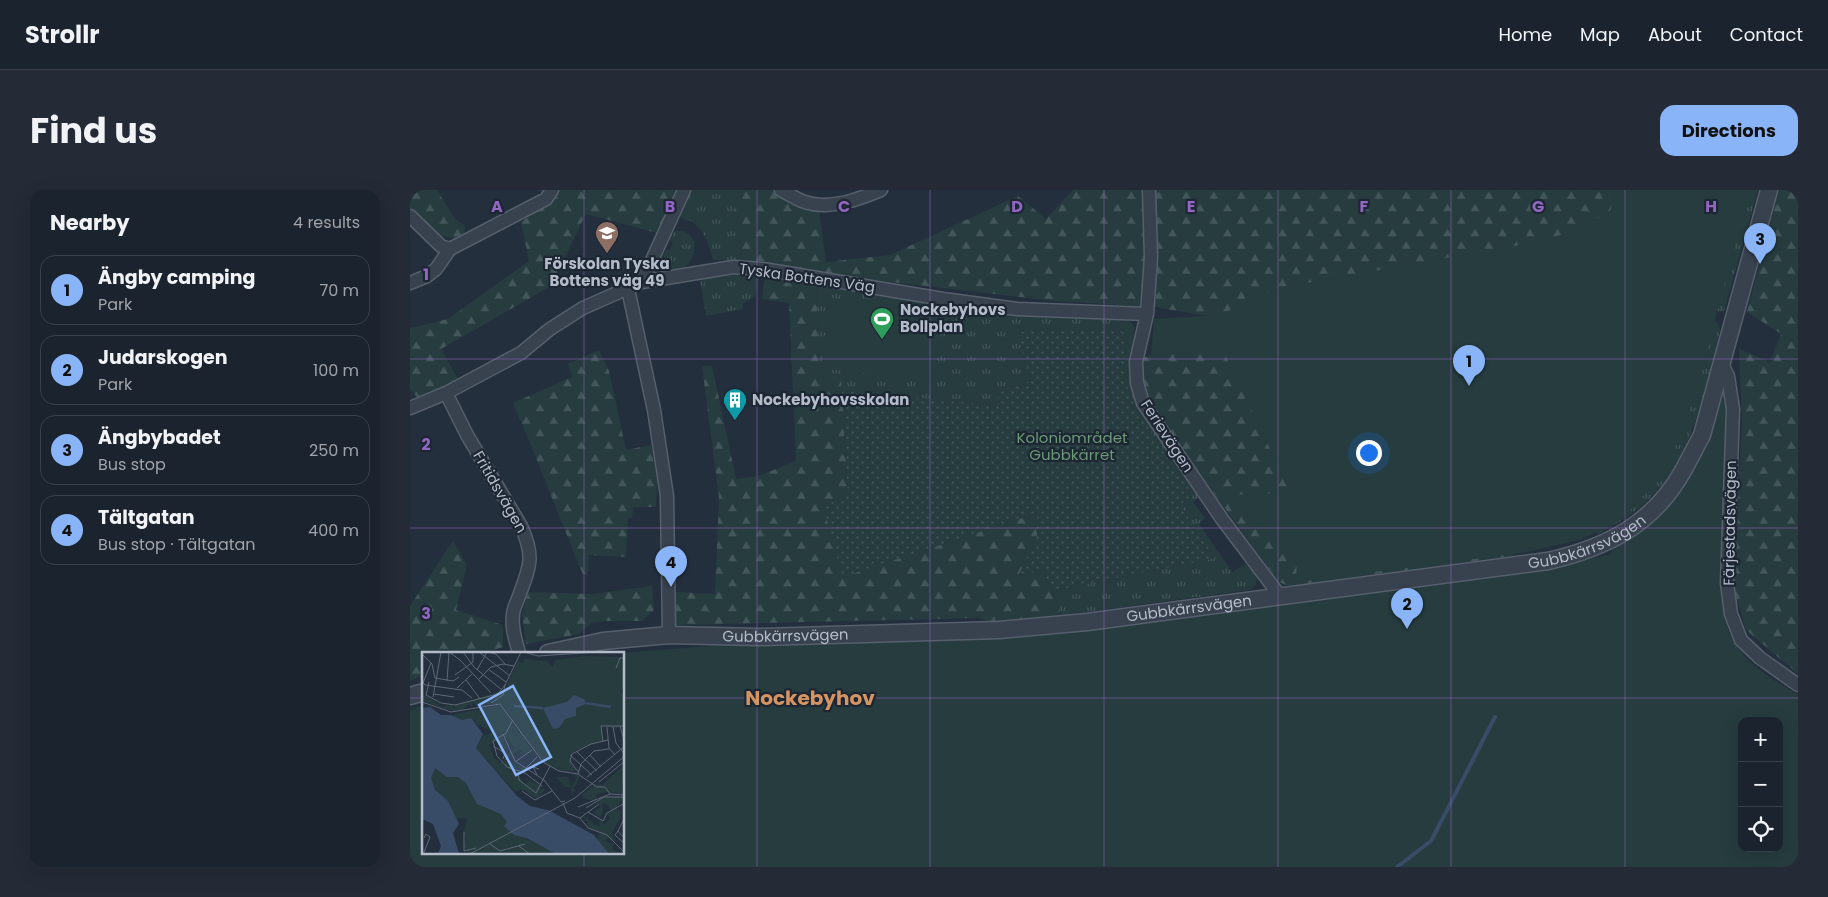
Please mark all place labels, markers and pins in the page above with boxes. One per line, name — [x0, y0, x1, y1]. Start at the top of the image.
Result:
school or university icon: Förskolan Tyska Bottens väg 49 — [594, 220, 620, 254]
pin: 3 — [1744, 223, 1776, 264]
place label: Förskolan Tyska Bottens väg 49 — [544, 253, 670, 291]
place label: Nockebyhovs Bollplan — [900, 299, 1006, 337]
sports icon: Nockebyhovs Bollplan — [869, 306, 895, 340]
pin: 1 — [1453, 345, 1485, 386]
building icon: Nockebyhovsskolan — [722, 387, 748, 421]
place label: Nockebyhovsskolan — [752, 389, 909, 410]
pin: 4 — [655, 546, 687, 587]
pin: 2 — [1391, 588, 1423, 629]

